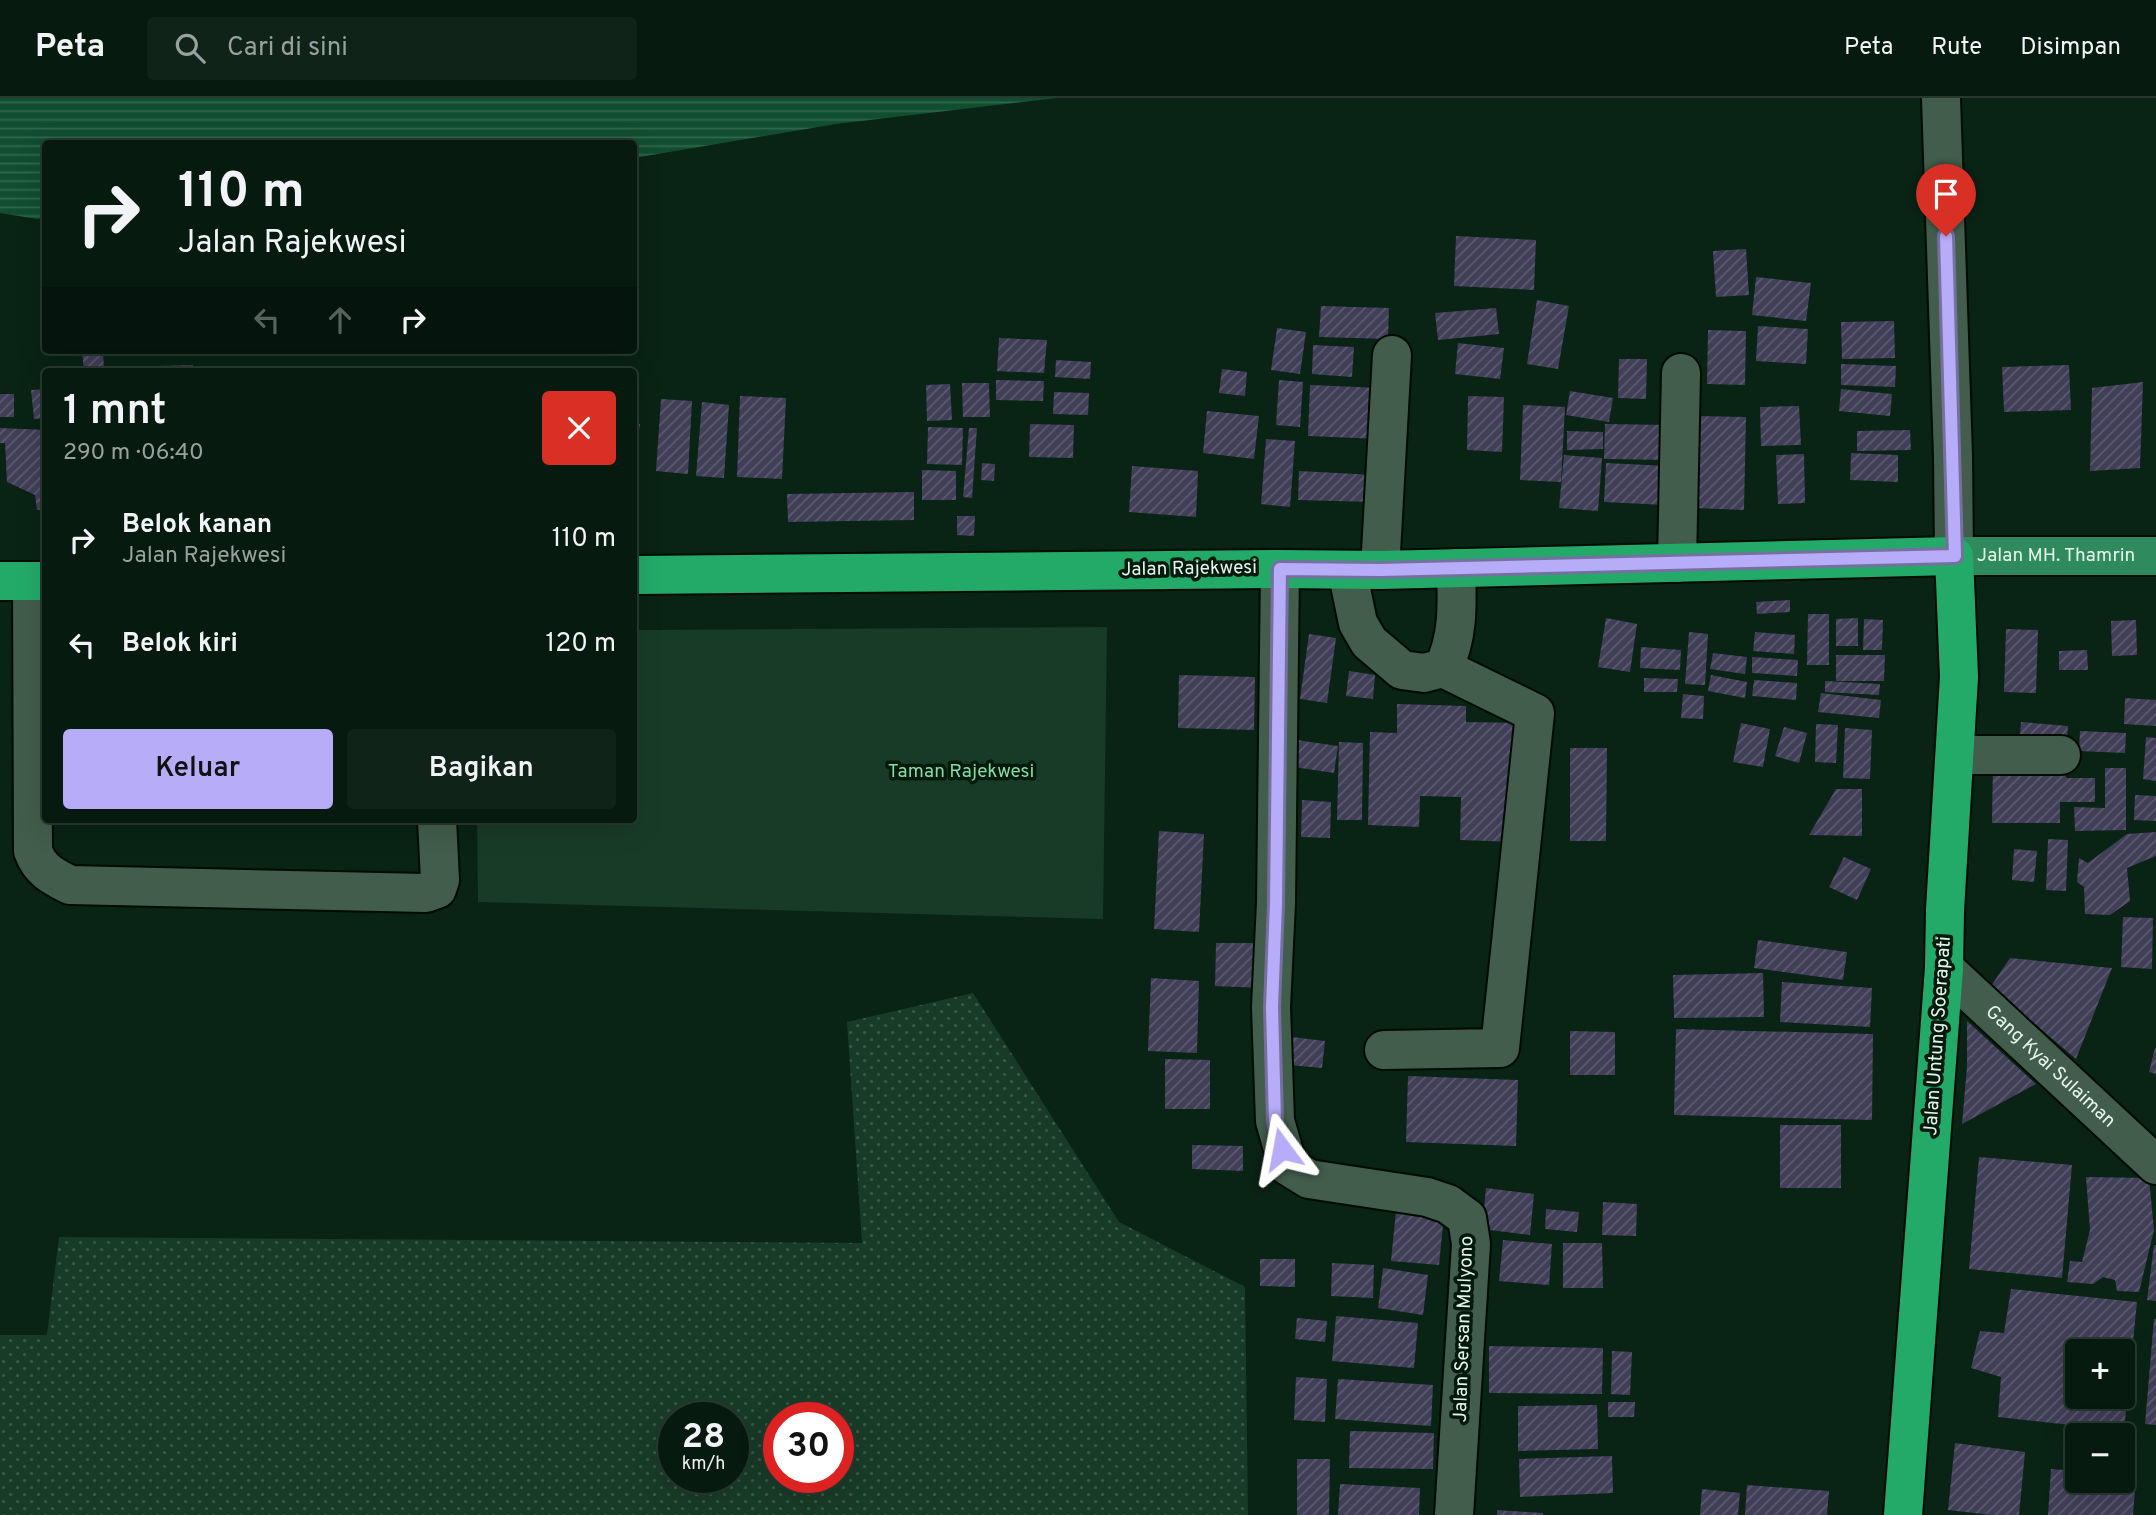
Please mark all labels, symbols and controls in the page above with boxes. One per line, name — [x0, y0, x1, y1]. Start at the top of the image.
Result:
search box — [147, 17, 637, 80]
text: Peta — [35, 27, 105, 69]
icon: search — [171, 29, 209, 67]
text: Cari di sini — [227, 32, 348, 65]
text: Peta — [1844, 33, 1893, 63]
text: Rute — [1931, 33, 1982, 63]
text: Disimpan — [2020, 33, 2121, 63]
text: 110 m — [178, 163, 305, 225]
pin — [1916, 164, 1976, 236]
icon: right — [63, 168, 154, 259]
icon: arrive — [1927, 175, 1965, 213]
text: Jalan Rajekwesi — [178, 224, 407, 264]
icon: left — [248, 301, 286, 339]
icon: ahead — [321, 301, 359, 339]
icon: right — [394, 301, 432, 339]
text: 1 mnt — [63, 386, 167, 439]
button: close — [542, 391, 616, 465]
text: 290 m · 06:40 — [63, 439, 204, 468]
text: Belok kanan — [122, 509, 272, 542]
icon: right — [63, 521, 101, 559]
text: 110 m — [552, 523, 616, 556]
text: Jalan Rajekwesi — [122, 542, 286, 571]
street label: Jalan MH. Thamrin — [1977, 544, 2135, 568]
street label: Jalan Rajekwesi — [1121, 556, 1257, 582]
icon: left — [63, 626, 101, 664]
text: Belok kiri — [122, 628, 238, 661]
text: 120 m — [546, 628, 616, 661]
button: Keluar — [63, 729, 333, 809]
button: Bagikan — [347, 729, 616, 809]
park label: Taman Rajekwesi — [888, 760, 1034, 784]
street label: Jalan Untung Soerapati — [1919, 935, 1957, 1137]
street label: Gang Kyai Sulaiman — [1980, 1000, 2120, 1133]
position arrow — [1245, 1112, 1319, 1186]
street label: Jalan Sersan Mulyono — [1449, 1235, 1479, 1423]
map controls — [2065, 1339, 2135, 1493]
button: + — [2065, 1339, 2135, 1409]
speed limit sign: 30 — [763, 1402, 854, 1493]
text: 28 — [682, 1416, 725, 1460]
button: − — [2065, 1423, 2135, 1493]
text: km/h — [682, 1453, 725, 1476]

